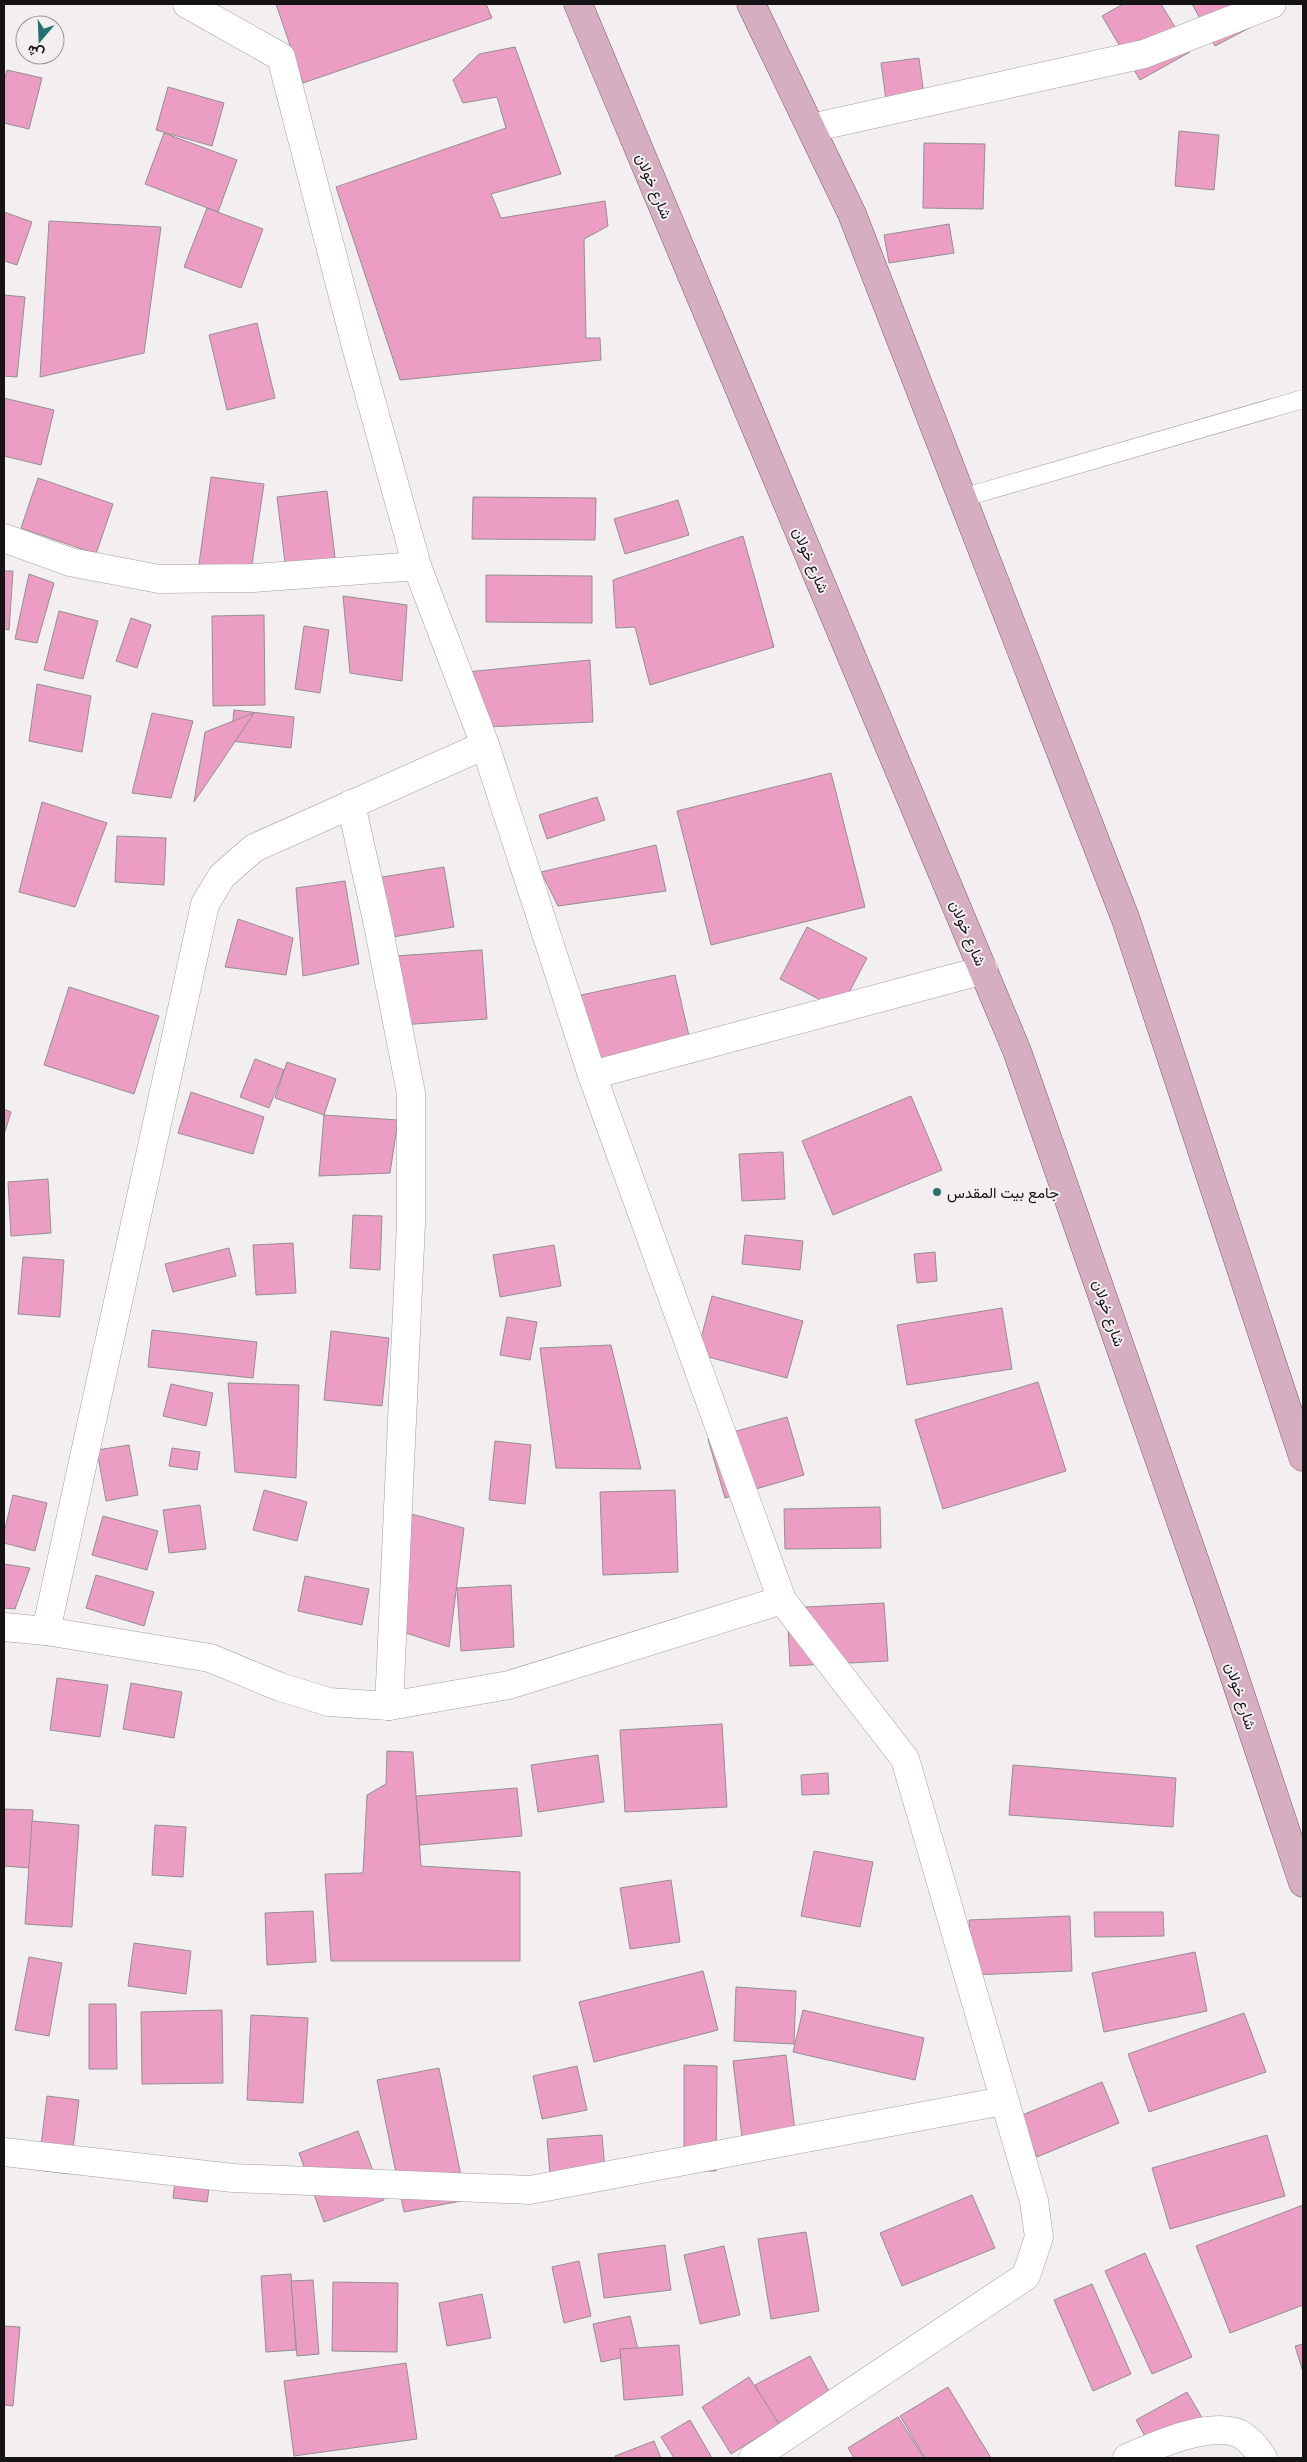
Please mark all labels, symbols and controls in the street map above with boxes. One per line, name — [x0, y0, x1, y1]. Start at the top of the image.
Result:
north arrow — [15, 15, 65, 65]
text: ش — [25, 41, 47, 64]
street label: شارع خولان — [630, 150, 676, 223]
street label: شارع خولان — [787, 524, 833, 597]
street label: شارع خولان — [944, 897, 990, 970]
place label: جامع بيت المقدس — [947, 1183, 1059, 1204]
marker: جامع بيت المقدس — [931, 1186, 943, 1198]
street label: شارع خولان — [1087, 1277, 1129, 1350]
street label: شارع خولان — [1219, 1660, 1261, 1733]

